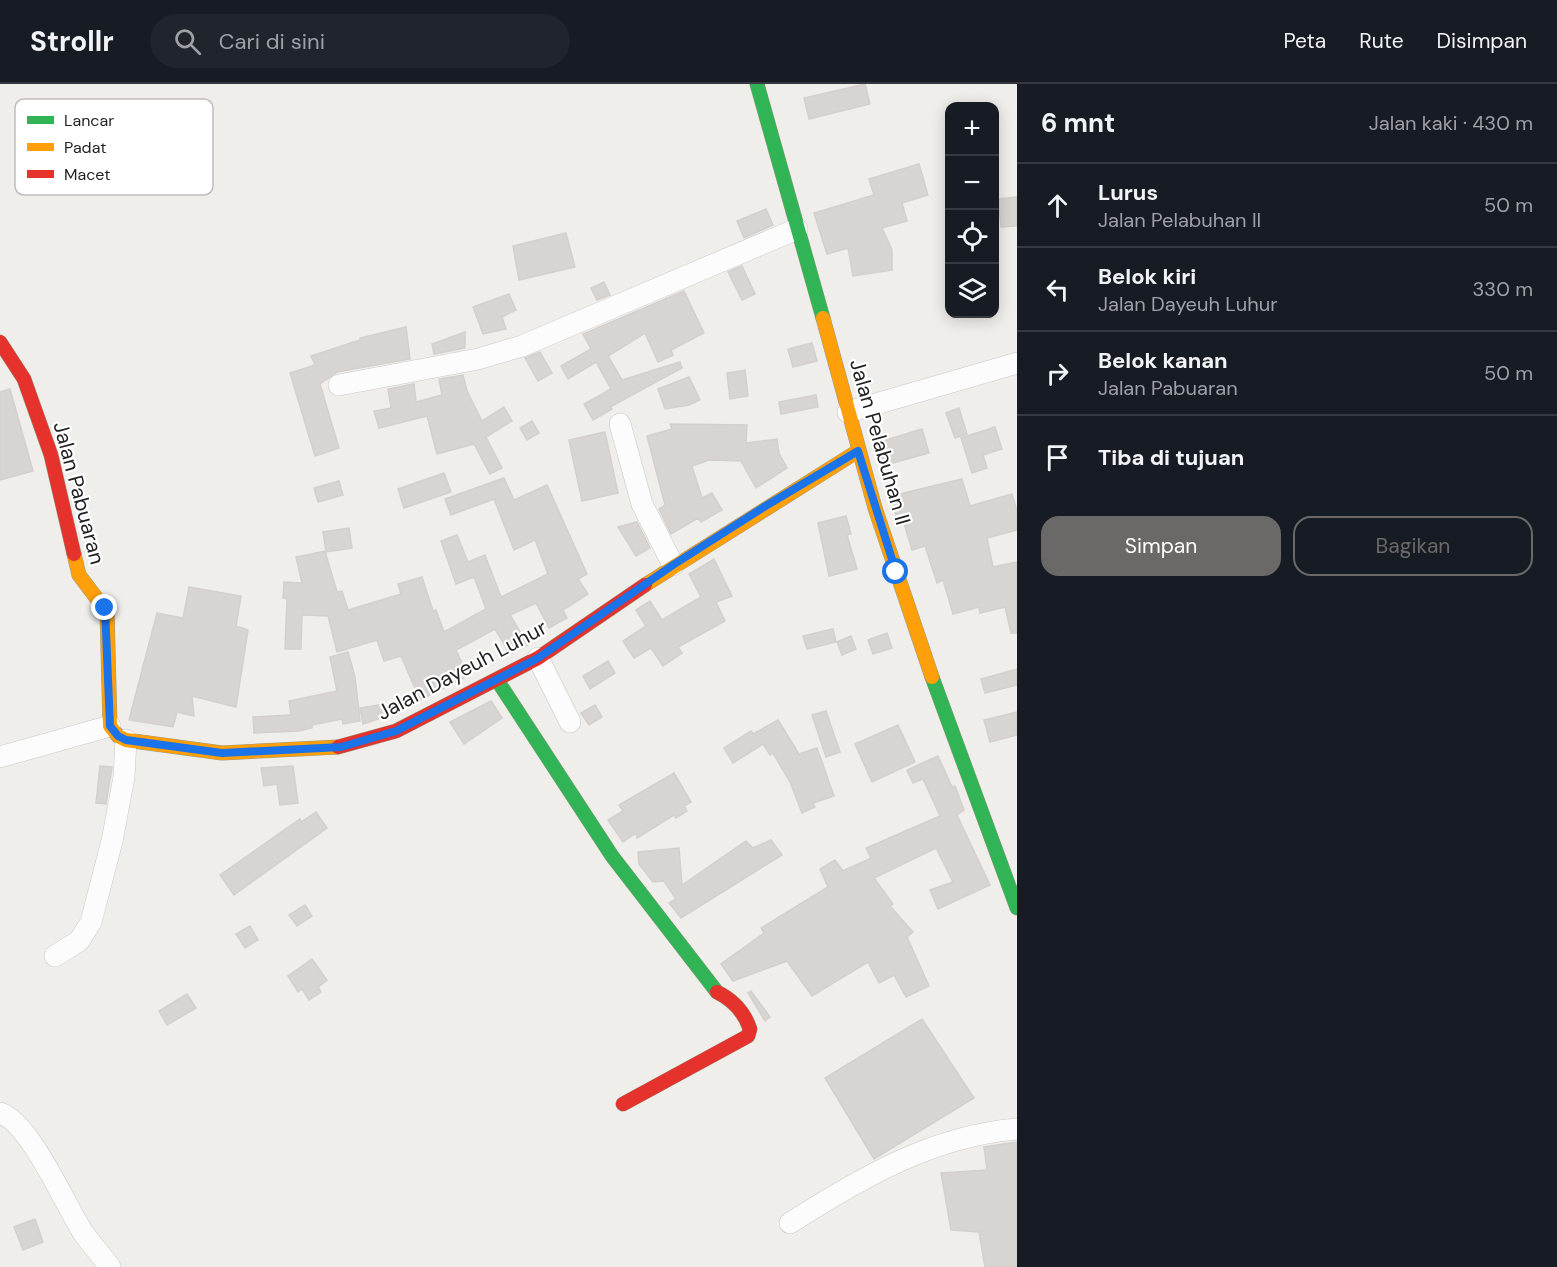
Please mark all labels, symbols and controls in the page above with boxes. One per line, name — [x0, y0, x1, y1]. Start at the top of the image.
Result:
search box — [150, 14, 570, 68]
text: Strollr — [30, 23, 114, 60]
icon: search — [171, 25, 204, 58]
text: Cari di sini — [219, 27, 325, 56]
text: Peta — [1283, 27, 1326, 55]
text: Rute — [1359, 27, 1404, 55]
text: Disimpan — [1437, 27, 1527, 55]
legend — [15, 99, 213, 195]
map controls — [945, 102, 999, 318]
button: + — [945, 102, 999, 156]
text: 6 mnt — [1041, 106, 1115, 140]
text: Lancar — [64, 110, 114, 131]
text: Jalan kaki · 430 m — [1369, 110, 1533, 136]
text: Padat — [64, 137, 106, 158]
button: − — [945, 156, 999, 210]
text: Macet — [64, 164, 110, 185]
text: Lurus — [1098, 178, 1158, 207]
icon: ahead — [1041, 189, 1074, 222]
text: 50 m — [1484, 192, 1533, 218]
text: Jalan Pelabuhan II — [1098, 207, 1261, 233]
button: locate — [945, 210, 999, 264]
text: Belok kiri — [1098, 262, 1196, 291]
button: layers — [945, 264, 999, 318]
icon: left — [1041, 273, 1074, 306]
text: 330 m — [1473, 276, 1533, 302]
text: Jalan Dayeuh Luhur — [1098, 291, 1278, 317]
text: Belok kanan — [1098, 346, 1228, 375]
street label: Jalan Pelabuhan II — [843, 356, 917, 528]
icon: right — [1041, 357, 1074, 390]
text: 50 m — [1484, 360, 1533, 386]
text: Jalan Pabuaran — [1098, 375, 1238, 401]
street label: Jalan Pabuaran — [46, 419, 112, 567]
icon: arrive — [1041, 441, 1074, 474]
text: Tiba di tujuan — [1098, 443, 1244, 472]
button: Simpan — [1041, 516, 1281, 576]
button: Bagikan — [1293, 516, 1533, 576]
route start — [882, 558, 908, 584]
route end — [91, 594, 117, 620]
street label: Jalan Dayeuh Luhur — [372, 613, 552, 727]

